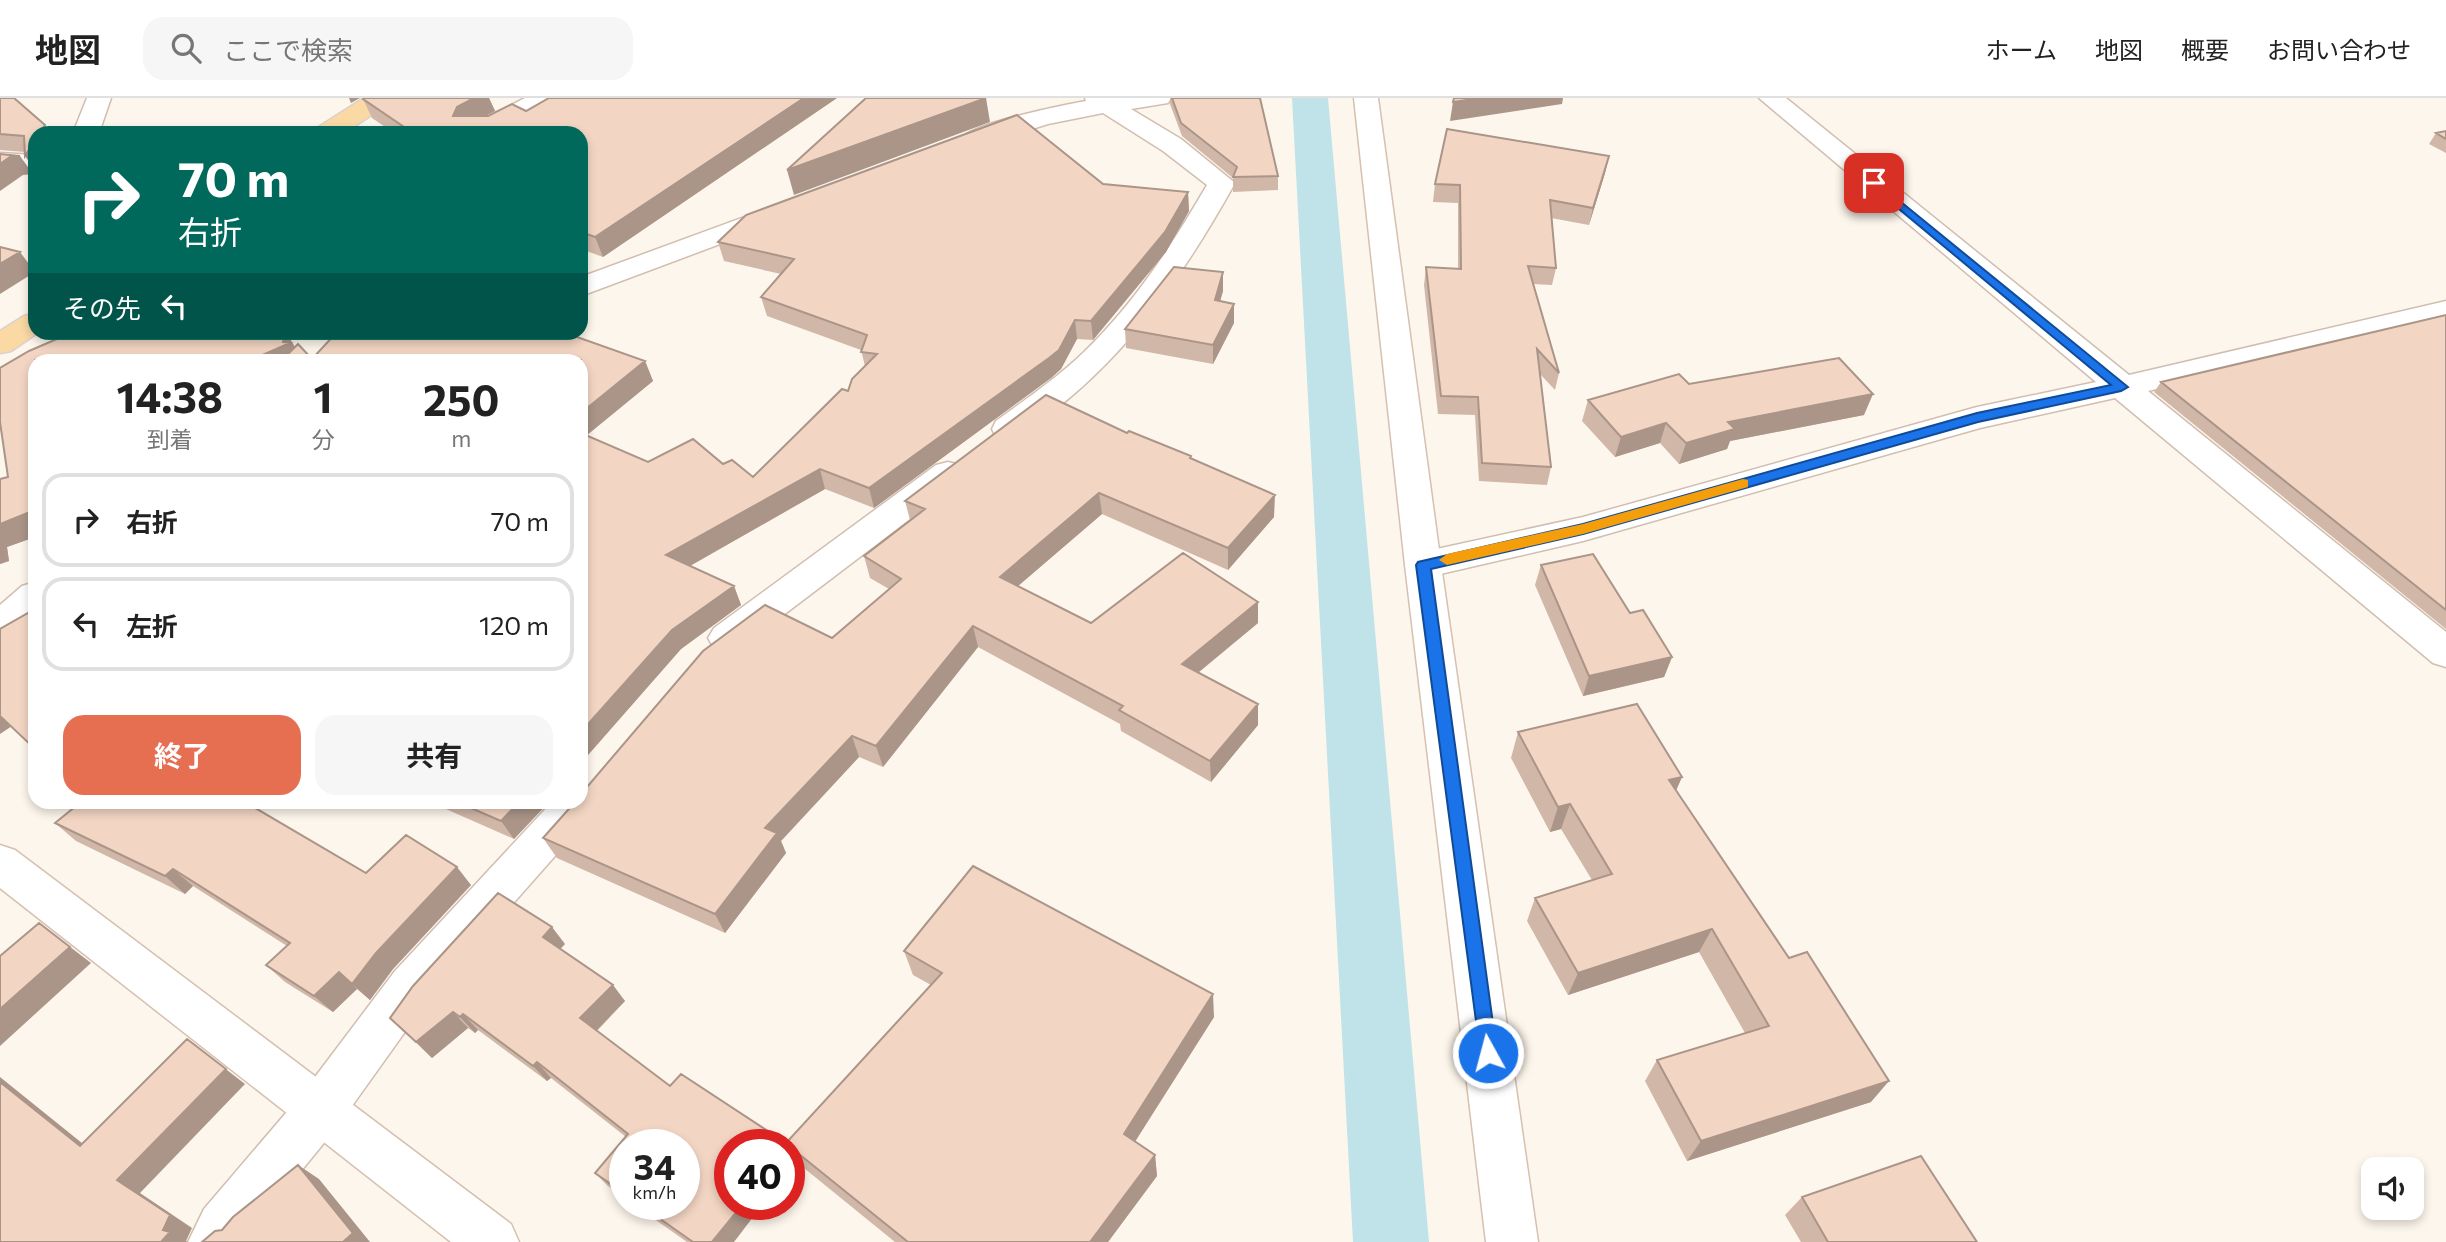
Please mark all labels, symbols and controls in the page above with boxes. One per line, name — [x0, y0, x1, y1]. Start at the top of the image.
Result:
search box — [143, 17, 633, 80]
text: 地図 — [35, 28, 101, 69]
icon: search — [167, 29, 205, 67]
text: ここで検索 — [223, 34, 353, 65]
text: ホーム — [1986, 35, 2057, 64]
text: 地図 — [2095, 35, 2143, 64]
text: 概要 — [2181, 35, 2229, 64]
text: お問い合わせ — [2267, 35, 2411, 64]
text: 70 m — [178, 147, 289, 207]
pin — [1844, 153, 1904, 213]
icon: right — [63, 154, 154, 245]
icon: arrive — [1855, 164, 1893, 202]
text: 右折 — [178, 211, 242, 251]
icon: left — [155, 287, 193, 325]
text: その先 — [63, 292, 141, 323]
text: 14:38 — [117, 370, 223, 422]
text: 1 — [314, 370, 333, 422]
text: 250 — [423, 373, 499, 425]
text: m — [451, 424, 471, 452]
text: 到着 — [147, 425, 193, 453]
text: 分 — [312, 425, 335, 453]
icon: right — [67, 501, 105, 539]
text: 70 m — [491, 505, 549, 536]
text: 右折 — [126, 506, 178, 537]
icon: left — [67, 605, 105, 643]
text: 120 m — [479, 609, 549, 640]
text: 左折 — [126, 610, 178, 641]
button: 終了 — [63, 715, 301, 795]
button: 共有 — [315, 715, 553, 795]
position arrow — [1451, 1016, 1525, 1090]
speed limit sign: 40 — [714, 1129, 805, 1220]
text: 34 — [634, 1144, 675, 1187]
map controls — [2361, 1157, 2424, 1220]
button: sound — [2361, 1157, 2424, 1220]
text: km/h — [633, 1181, 676, 1203]

